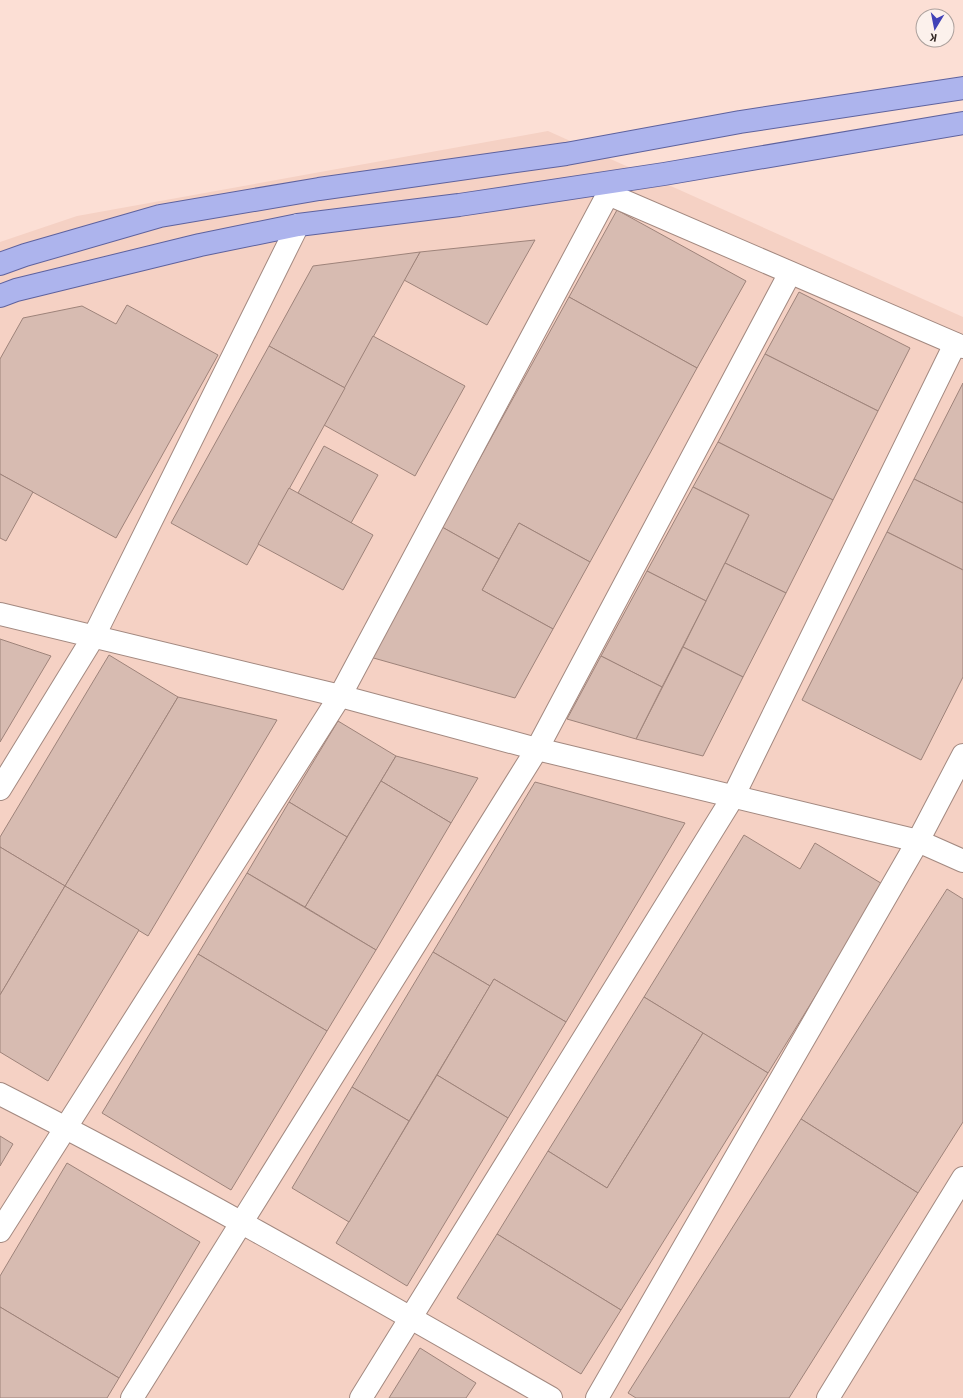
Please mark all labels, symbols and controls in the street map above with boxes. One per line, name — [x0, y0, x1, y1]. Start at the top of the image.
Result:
north arrow — [915, 8, 955, 48]
text: K — [929, 31, 938, 45]

